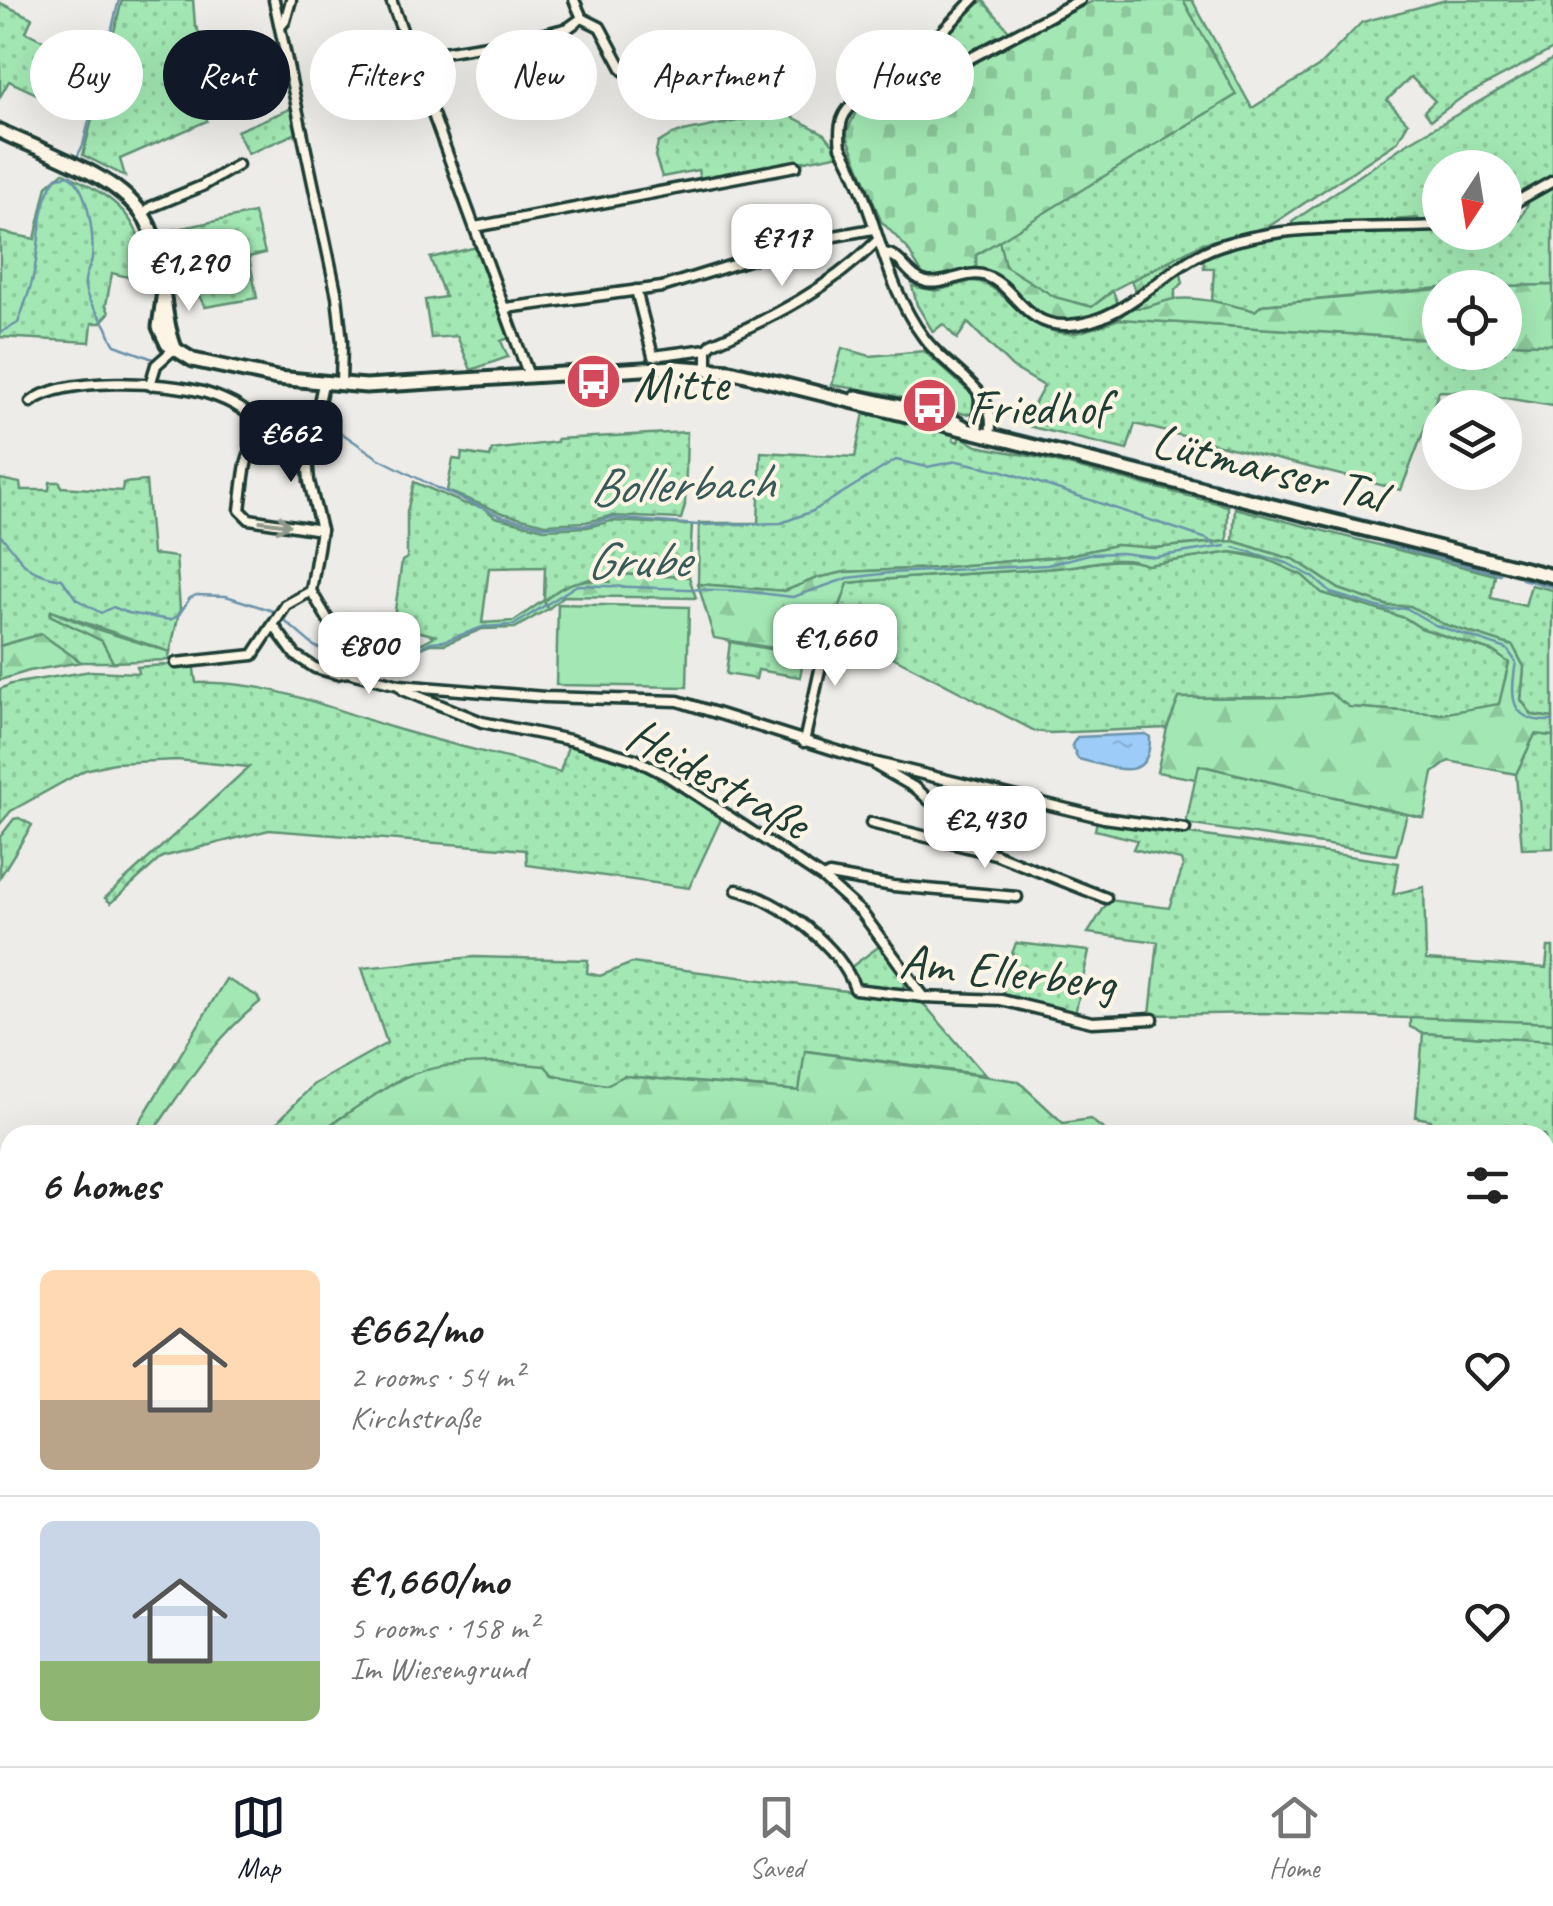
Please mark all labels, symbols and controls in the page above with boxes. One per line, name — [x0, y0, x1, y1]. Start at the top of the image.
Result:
chip: Buy — [30, 30, 143, 120]
chip: Rent — [163, 30, 290, 120]
chip: Filters — [310, 30, 456, 120]
chip: New — [476, 30, 597, 120]
chip: Apartment — [617, 30, 816, 120]
chip: House — [836, 30, 974, 120]
north arrow — [1422, 150, 1522, 250]
map controls — [1422, 150, 1522, 490]
pin: €717 — [723, 204, 841, 289]
text: €717 — [753, 216, 811, 257]
pin: €1,290 — [108, 229, 270, 314]
text: €1,290 — [150, 241, 228, 282]
button: locate — [1422, 270, 1522, 370]
bus stop icon: Mitte — [564, 352, 624, 412]
place label: Mitte — [633, 352, 731, 415]
bus stop icon: Friedhof — [899, 376, 959, 436]
place label: Friedhof — [968, 376, 1118, 439]
button: layers — [1422, 390, 1522, 490]
pin: €662 — [232, 400, 350, 485]
street label: Lütmarser Tal — [1146, 408, 1400, 529]
text: €662 — [262, 412, 320, 453]
water label: Bollerbach — [588, 448, 778, 520]
one-way arrow — [258, 514, 290, 532]
water label: Grube — [585, 526, 696, 594]
pin: €1,660 — [754, 604, 916, 689]
pin: €800 — [310, 612, 428, 697]
text: €1,660 — [795, 616, 875, 657]
text: €800 — [340, 624, 398, 665]
street label: Heidestraße — [616, 703, 824, 856]
pin: €2,430 — [904, 786, 1066, 871]
text: €2,430 — [946, 798, 1024, 839]
street label: Am Ellerberg — [897, 929, 1121, 1014]
icon: filters — [1460, 1158, 1515, 1213]
text: 6 homes — [40, 1159, 159, 1212]
text: €662/mo — [350, 1303, 481, 1356]
icon: home — [120, 1310, 240, 1430]
icon: heart — [1460, 1343, 1515, 1398]
text: 2 rooms · 54 m² — [350, 1356, 523, 1397]
text: Kirchstraße — [350, 1397, 480, 1438]
text: €1,660/mo — [350, 1554, 508, 1607]
icon: home — [120, 1561, 240, 1681]
icon: heart — [1460, 1594, 1515, 1649]
text: 5 rooms · 158 m² — [350, 1607, 537, 1648]
text: Im Wiesengrund — [350, 1648, 526, 1689]
tab: Map — [231, 1790, 286, 1885]
tab: Saved — [749, 1790, 804, 1885]
tab: Home — [1267, 1790, 1322, 1885]

